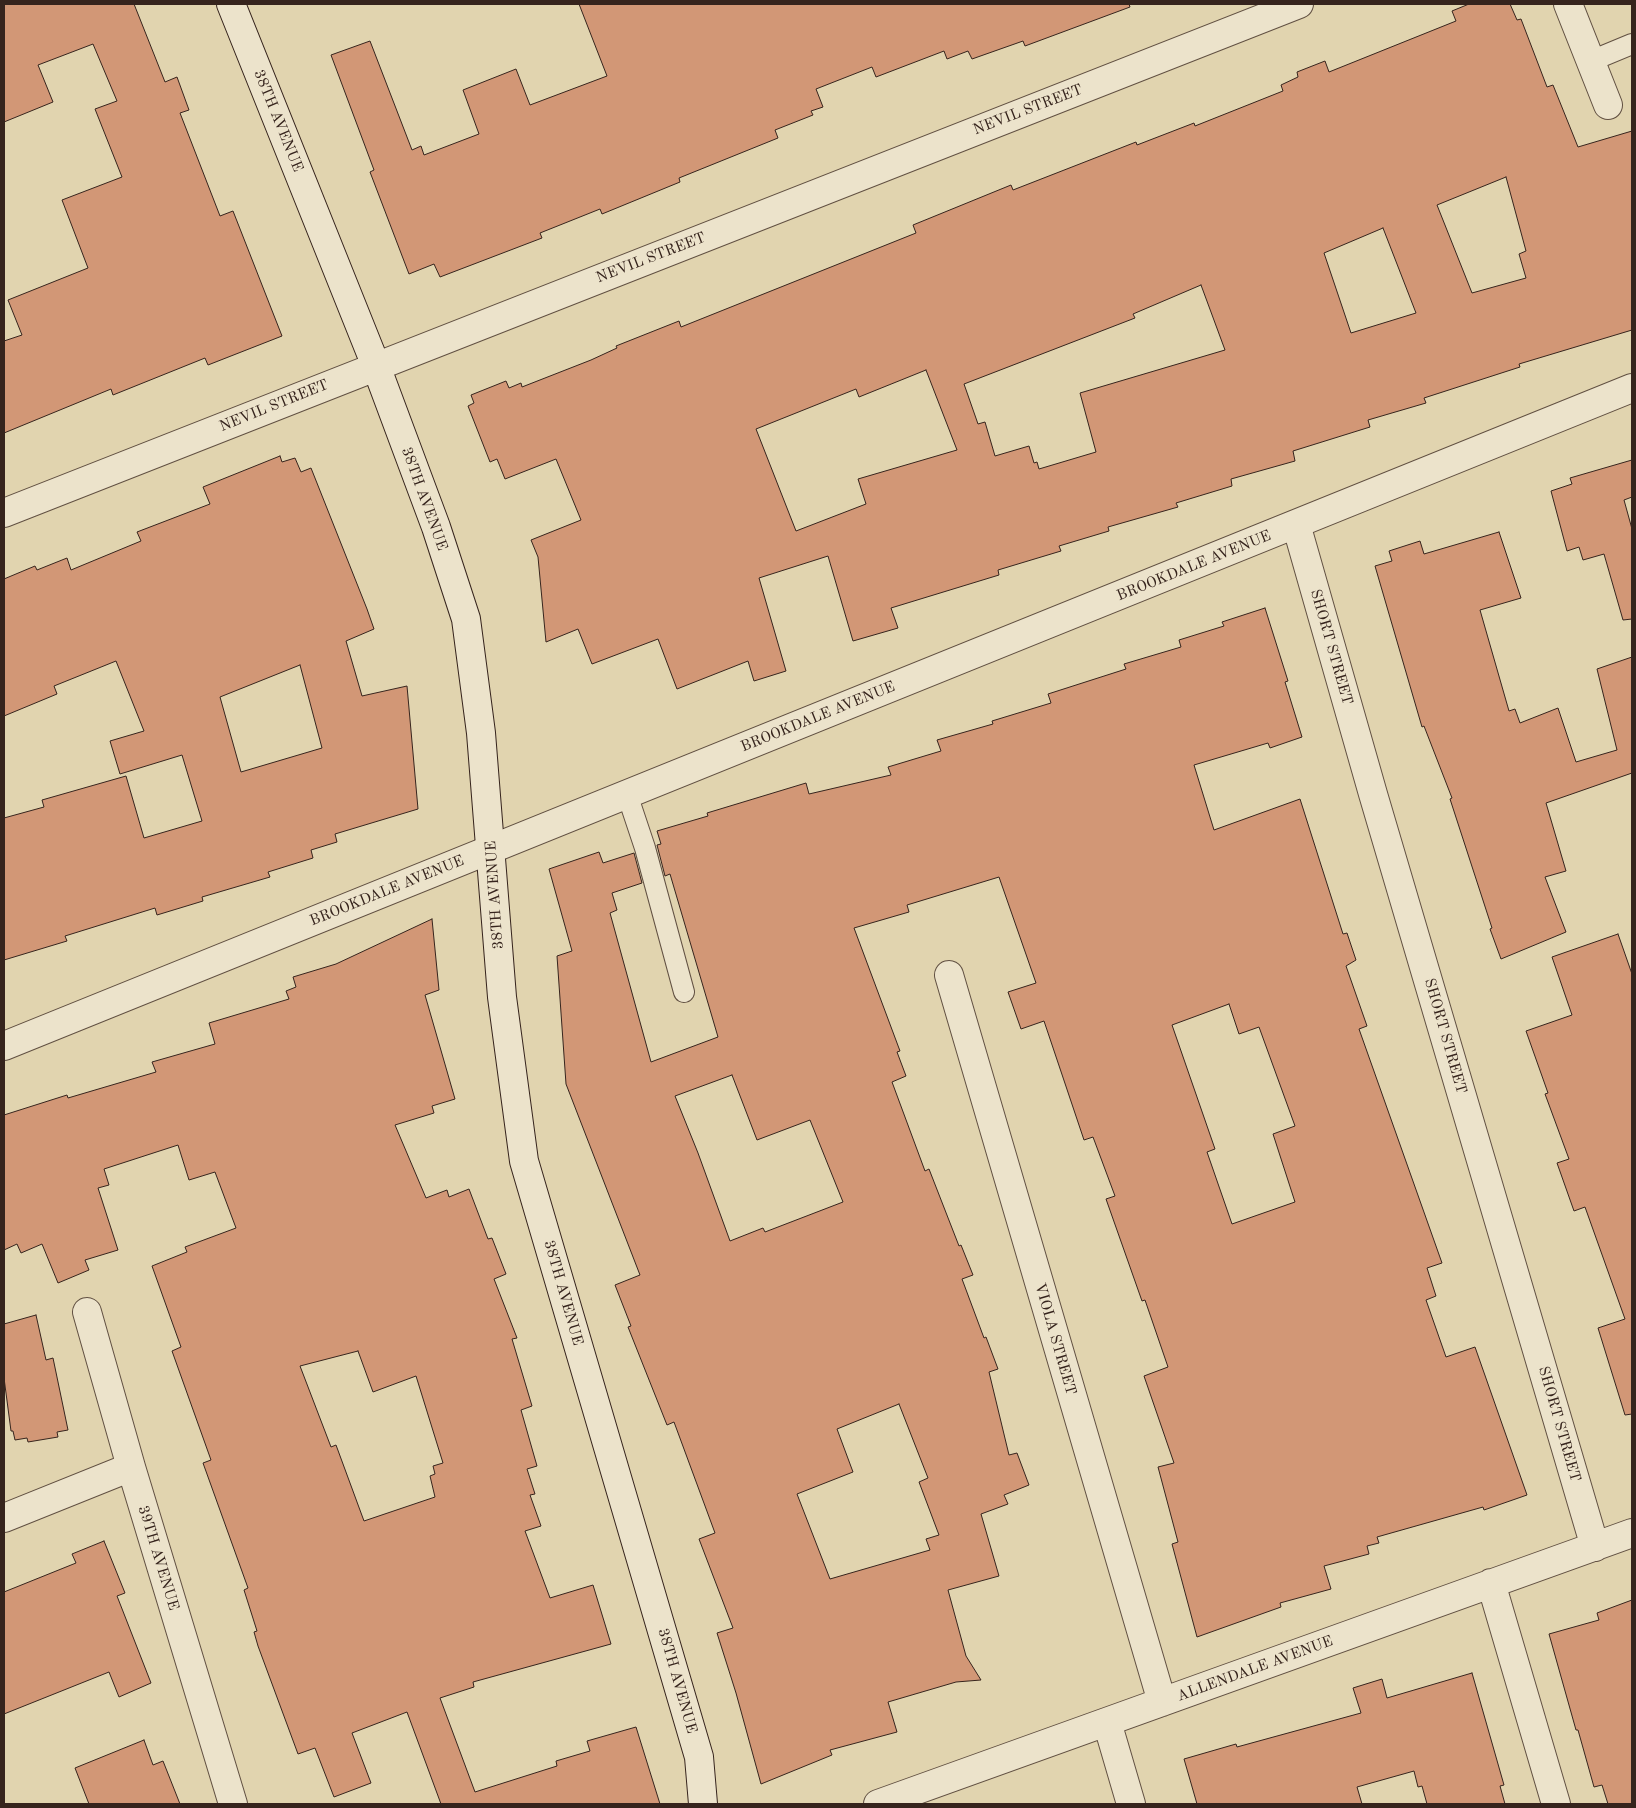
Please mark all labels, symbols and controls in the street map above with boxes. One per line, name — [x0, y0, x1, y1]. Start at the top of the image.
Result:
street label: 38TH AVENUE — [249, 67, 307, 175]
street label: NEVIL STREET — [971, 81, 1085, 139]
street label: NEVIL STREET — [594, 229, 708, 287]
street label: NEVIL STREET — [217, 376, 331, 436]
street label: 38TH AVENUE — [397, 445, 451, 553]
street label: BROOKDALE AVENUE — [1114, 527, 1274, 605]
street label: SHORT STREET — [1306, 587, 1356, 707]
street label: BROOKDALE AVENUE — [738, 678, 898, 756]
street label: 38TH AVENUE — [482, 840, 508, 950]
street label: BROOKDALE AVENUE — [307, 852, 467, 930]
street label: SHORT STREET — [1420, 976, 1470, 1096]
street label: 38TH AVENUE — [539, 1238, 587, 1348]
street label: VIOLA STREET — [1030, 1281, 1080, 1397]
street label: SHORT STREET — [1534, 1364, 1584, 1484]
street label: 39TH AVENUE — [134, 1503, 182, 1613]
street label: 38TH AVENUE — [653, 1626, 701, 1736]
street label: ALLENDALE AVENUE — [1174, 1632, 1336, 1706]

